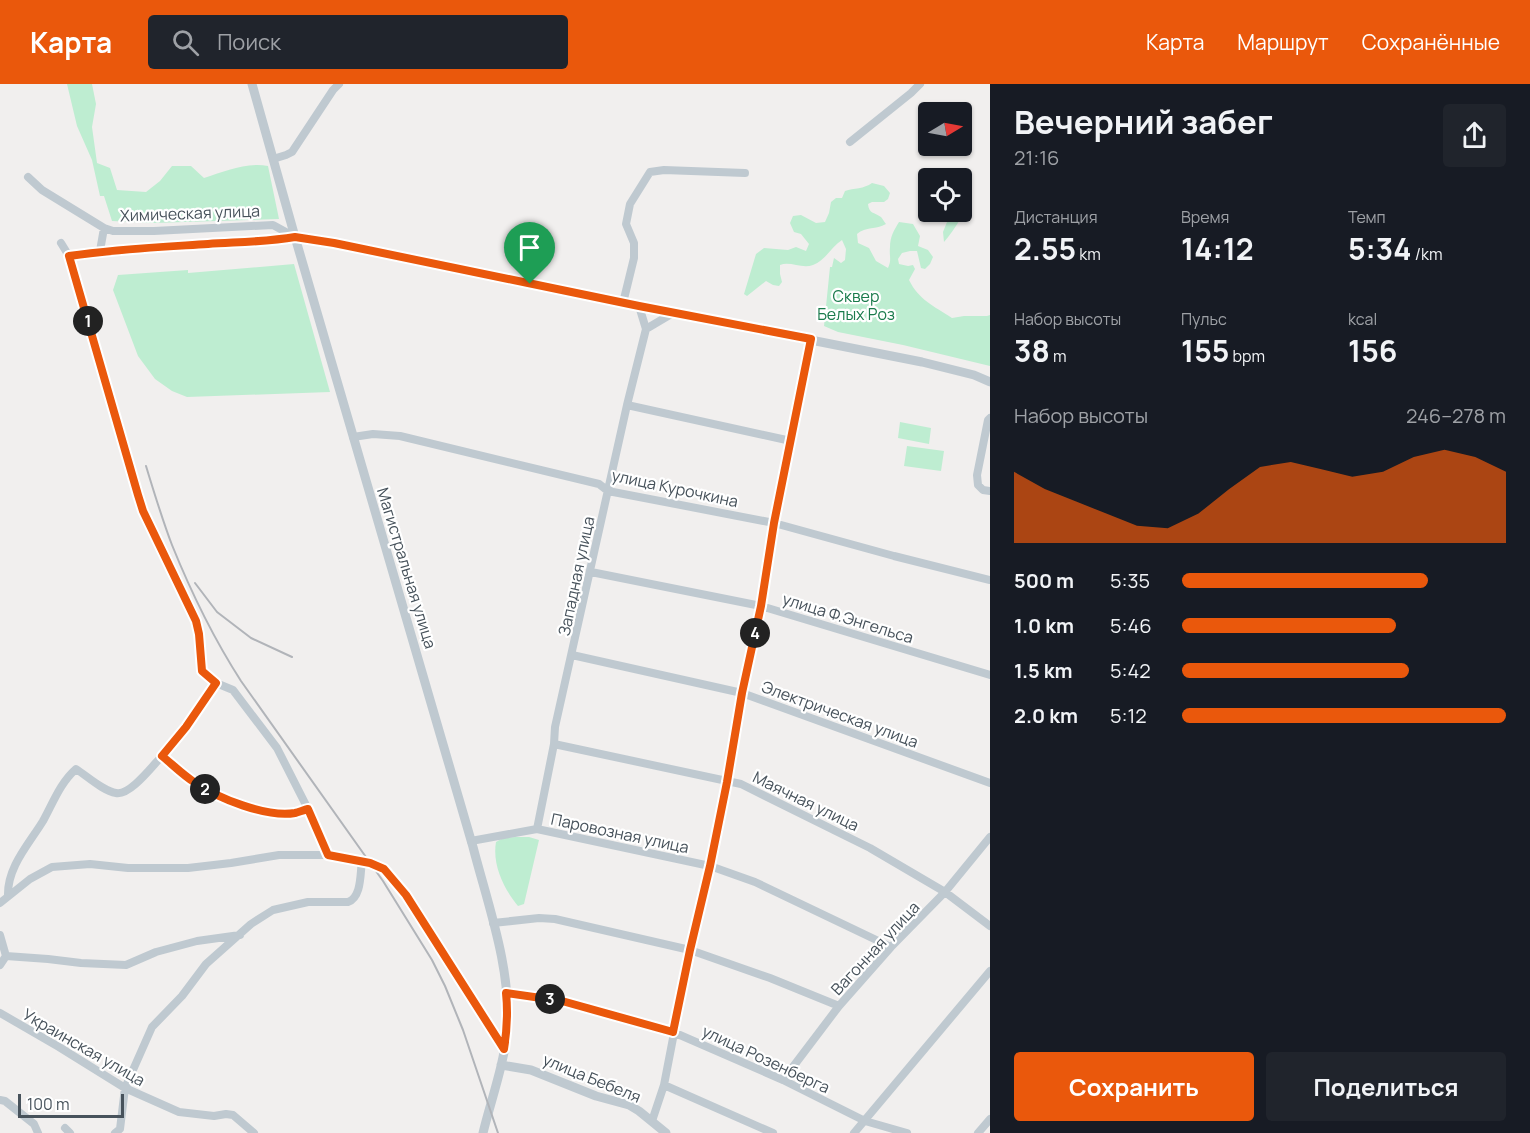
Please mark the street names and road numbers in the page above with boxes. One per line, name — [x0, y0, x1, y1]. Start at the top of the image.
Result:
street label: Химическая улица — [120, 200, 260, 226]
street label: улица Курочкина — [610, 464, 740, 512]
street label: Магистральная улица — [372, 485, 442, 651]
street label: Западная улица — [553, 514, 599, 638]
street label: улица Ф.Энгельса — [780, 588, 916, 648]
street label: Электрическая улица — [759, 675, 921, 753]
street label: Маячная улица — [749, 766, 863, 836]
street label: Паровозная улица — [549, 808, 691, 858]
street label: Вагонная улица — [826, 896, 924, 1000]
street label: Украинская улица — [19, 1003, 149, 1091]
street label: улица Розенберга — [699, 1020, 833, 1098]
street label: улица Бебеля — [540, 1048, 644, 1108]

